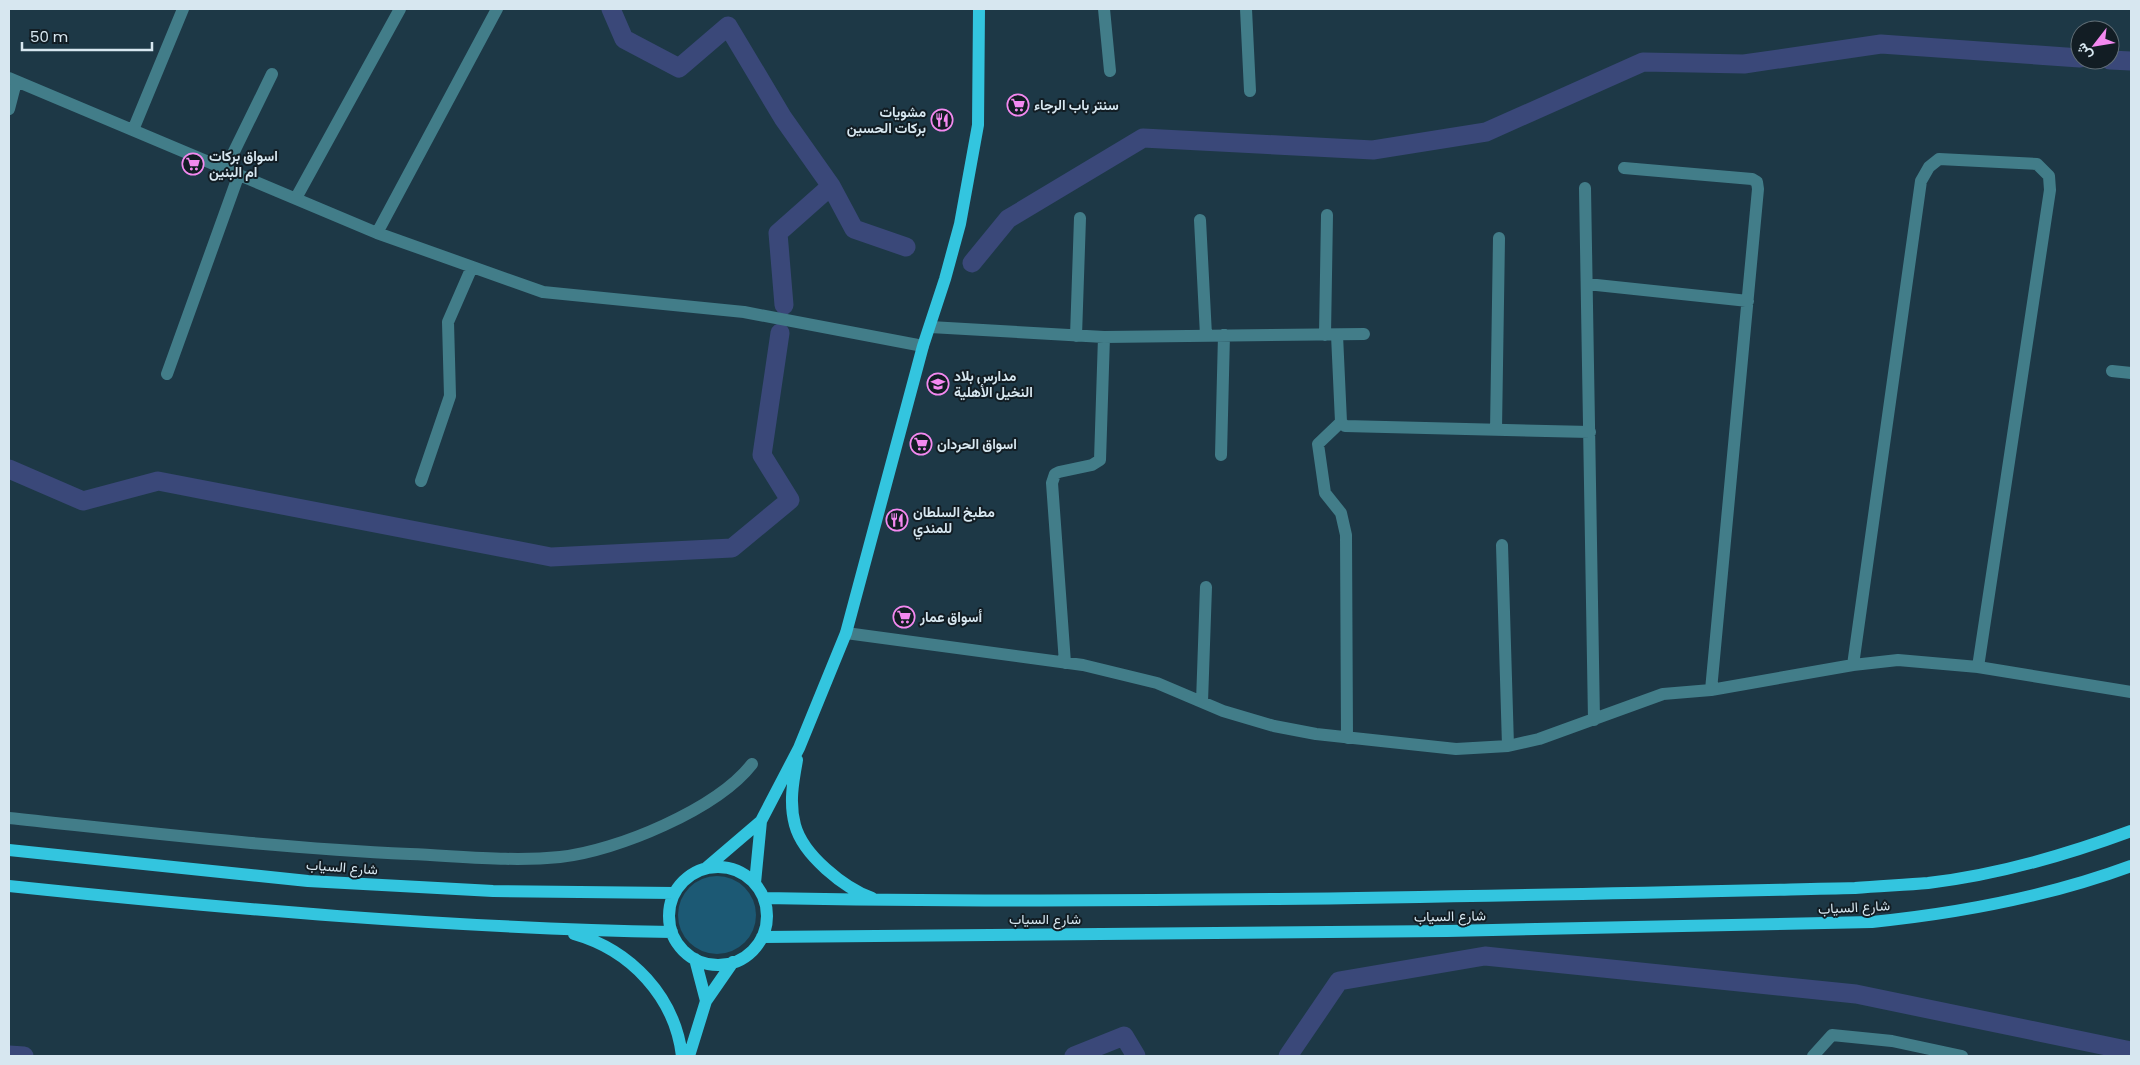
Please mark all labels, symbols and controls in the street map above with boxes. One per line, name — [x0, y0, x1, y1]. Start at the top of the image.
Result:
scale bar — [22, 20, 152, 52]
north arrow — [2070, 20, 2120, 70]
text: 50 m — [30, 26, 68, 47]
text: ش — [2071, 39, 2097, 64]
supermarket icon: سنتر باب الرجاء — [1006, 93, 1030, 117]
place label: سنتر باب الرجاء — [1034, 95, 1119, 115]
place label: مشويات بركات الحسين — [847, 102, 926, 138]
restaurant icon: مشويات بركات الحسين — [930, 108, 954, 132]
place label: اسواق بركات ام البنين — [209, 146, 278, 182]
supermarket icon: اسواق بركات ام البنين — [181, 152, 205, 176]
place label: مدارس بلاد النخيل الأهلية — [954, 366, 1033, 402]
school or university icon: مدارس بلاد النخيل الأهلية — [926, 372, 950, 396]
supermarket icon: اسواق الحردان — [909, 432, 933, 456]
place label: اسواق الحردان — [937, 434, 1017, 454]
place label: مطبخ السلطان للمندي — [913, 502, 995, 540]
restaurant icon: مطبخ السلطان للمندي — [885, 508, 909, 532]
supermarket icon: أسواق عمار — [892, 605, 916, 629]
place label: أسواق عمار — [919, 607, 982, 627]
street label: شارع السياب — [305, 855, 379, 880]
street label: شارع السياب — [1818, 895, 1891, 920]
street label: شارع السياب — [1414, 905, 1486, 928]
street label: شارع السياب — [1009, 909, 1081, 930]

